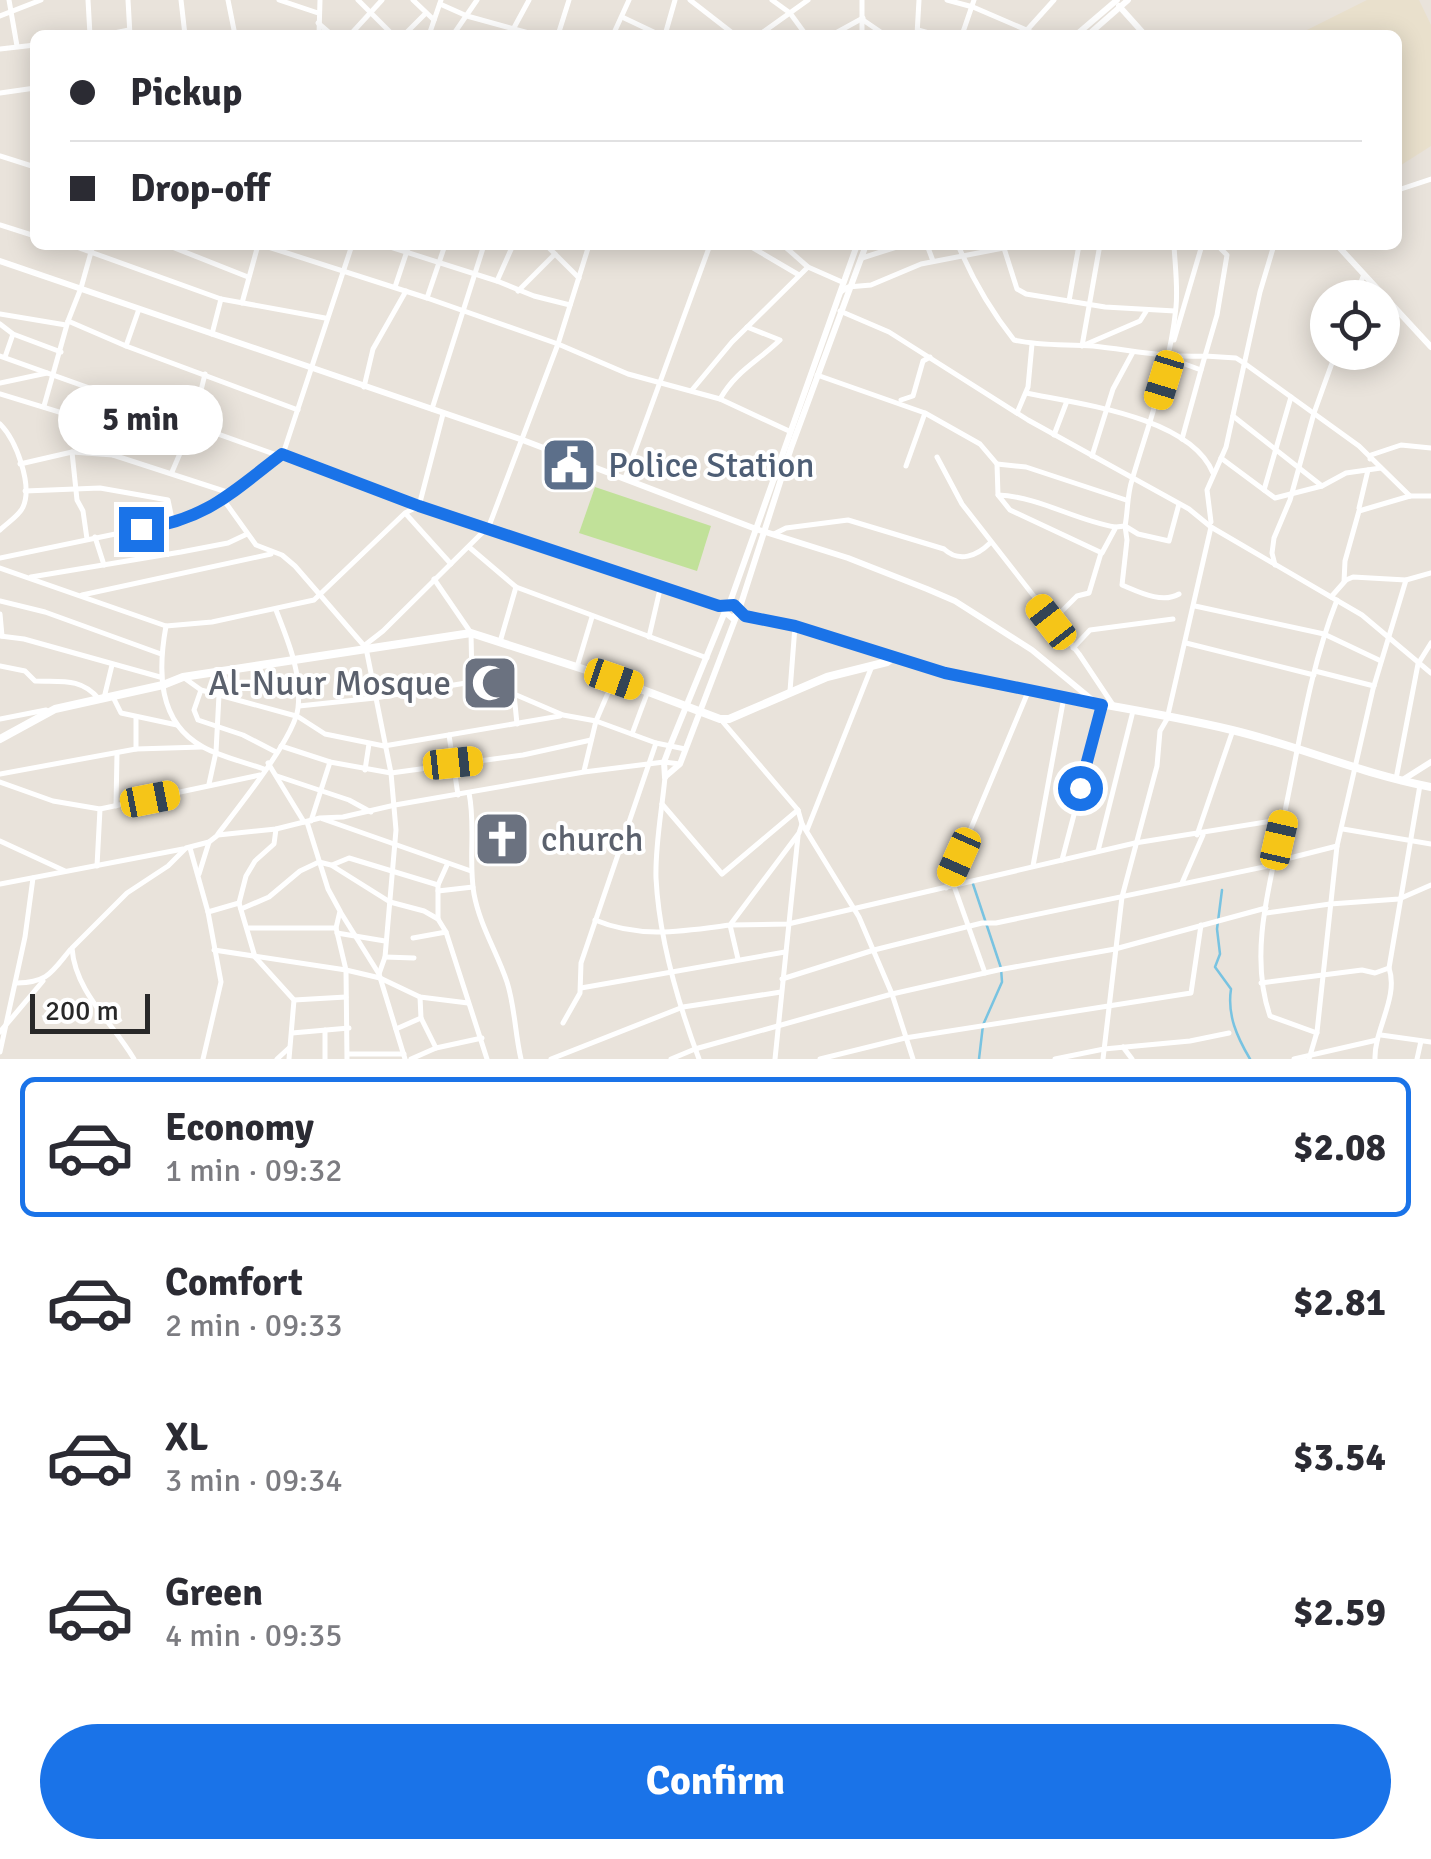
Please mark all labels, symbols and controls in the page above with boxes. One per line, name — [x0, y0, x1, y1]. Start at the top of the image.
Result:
text: Pickup — [130, 69, 242, 116]
text: Drop-off — [130, 165, 270, 212]
map controls — [1310, 280, 1400, 370]
button: locate — [1310, 280, 1400, 370]
car — [1141, 347, 1187, 413]
callout: 5 min — [58, 384, 224, 454]
text: 5 min — [102, 400, 179, 439]
public building icon: Police Station — [539, 435, 599, 495]
place label: Police Station — [608, 444, 815, 487]
route end — [119, 507, 164, 552]
car — [1021, 589, 1081, 655]
mosque icon: Al-Nuur Mosque — [460, 653, 520, 713]
car — [581, 655, 647, 703]
place label: Al-Nuur Mosque — [208, 662, 451, 705]
car — [422, 745, 484, 781]
route start — [1058, 766, 1103, 811]
car — [118, 779, 182, 819]
car — [1258, 807, 1300, 873]
church icon: church — [472, 809, 532, 869]
place label: church — [541, 818, 643, 861]
car — [933, 823, 985, 891]
scale bar — [30, 989, 150, 1034]
text: 200 m — [45, 994, 119, 1028]
icon: car — [45, 1102, 135, 1192]
text: Economy — [165, 1104, 314, 1151]
text: $2.08 — [1293, 1124, 1386, 1171]
text: 1 min · 09:32 — [165, 1151, 343, 1190]
icon: car — [45, 1257, 135, 1347]
text: Comfort — [165, 1259, 303, 1306]
text: $2.81 — [1293, 1279, 1386, 1326]
text: 2 min · 09:33 — [165, 1306, 343, 1345]
icon: car — [45, 1412, 135, 1502]
text: XL — [165, 1414, 208, 1461]
text: $3.54 — [1293, 1434, 1386, 1481]
text: 3 min · 09:34 — [165, 1461, 343, 1500]
icon: car — [45, 1567, 135, 1657]
text: Green — [165, 1569, 263, 1616]
text: $2.59 — [1293, 1589, 1386, 1636]
text: 4 min · 09:35 — [165, 1616, 343, 1655]
button: Confirm — [40, 1724, 1391, 1839]

